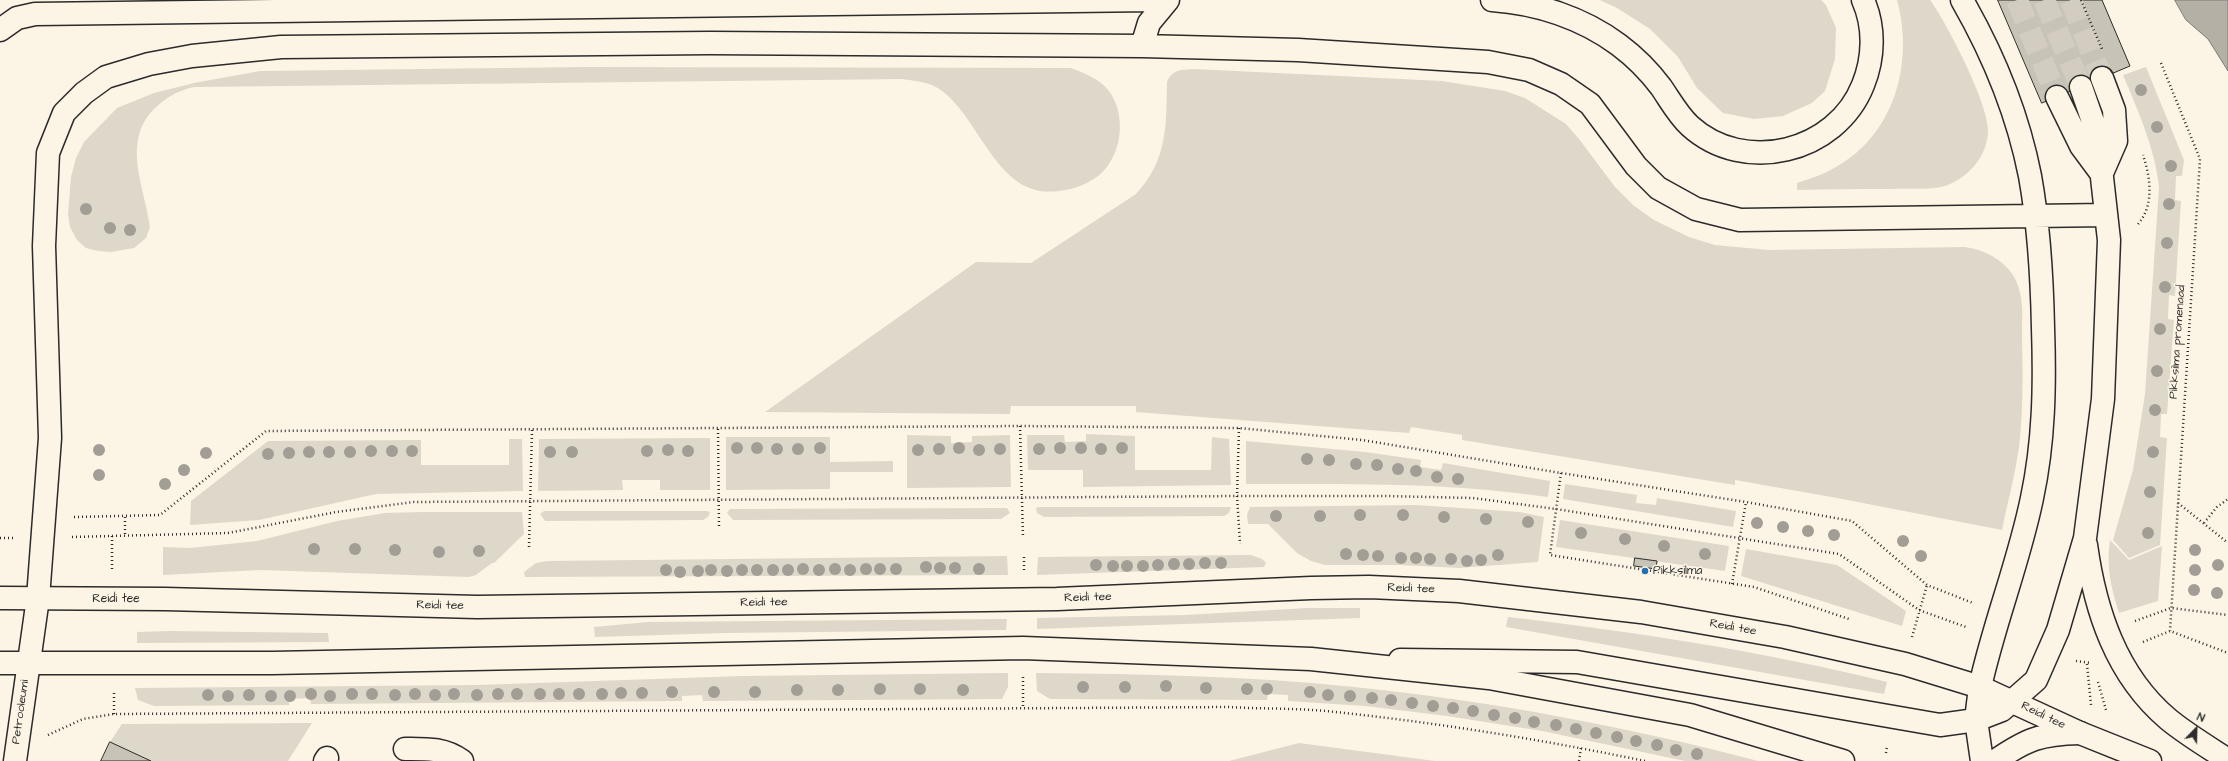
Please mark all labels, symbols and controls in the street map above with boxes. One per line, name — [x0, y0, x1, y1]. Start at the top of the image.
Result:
street label: Pikksilma promenaad — [2167, 284, 2189, 400]
place label: Pikksilma — [1653, 564, 1702, 578]
marker: Pikksilma — [1640, 566, 1650, 576]
street label: Reidi tee — [1387, 581, 1435, 597]
street label: Reidi tee — [1064, 590, 1112, 606]
street label: Reidi tee — [92, 592, 140, 606]
street label: Reidi tee — [740, 595, 788, 611]
street label: Reidi tee — [416, 598, 464, 614]
street label: Reidi tee — [1708, 617, 1758, 639]
street label: Petrooleumi — [9, 679, 33, 745]
street label: Reidi tee — [2019, 699, 2067, 733]
north arrow — [2176, 709, 2216, 749]
text: N — [2195, 709, 2207, 726]

